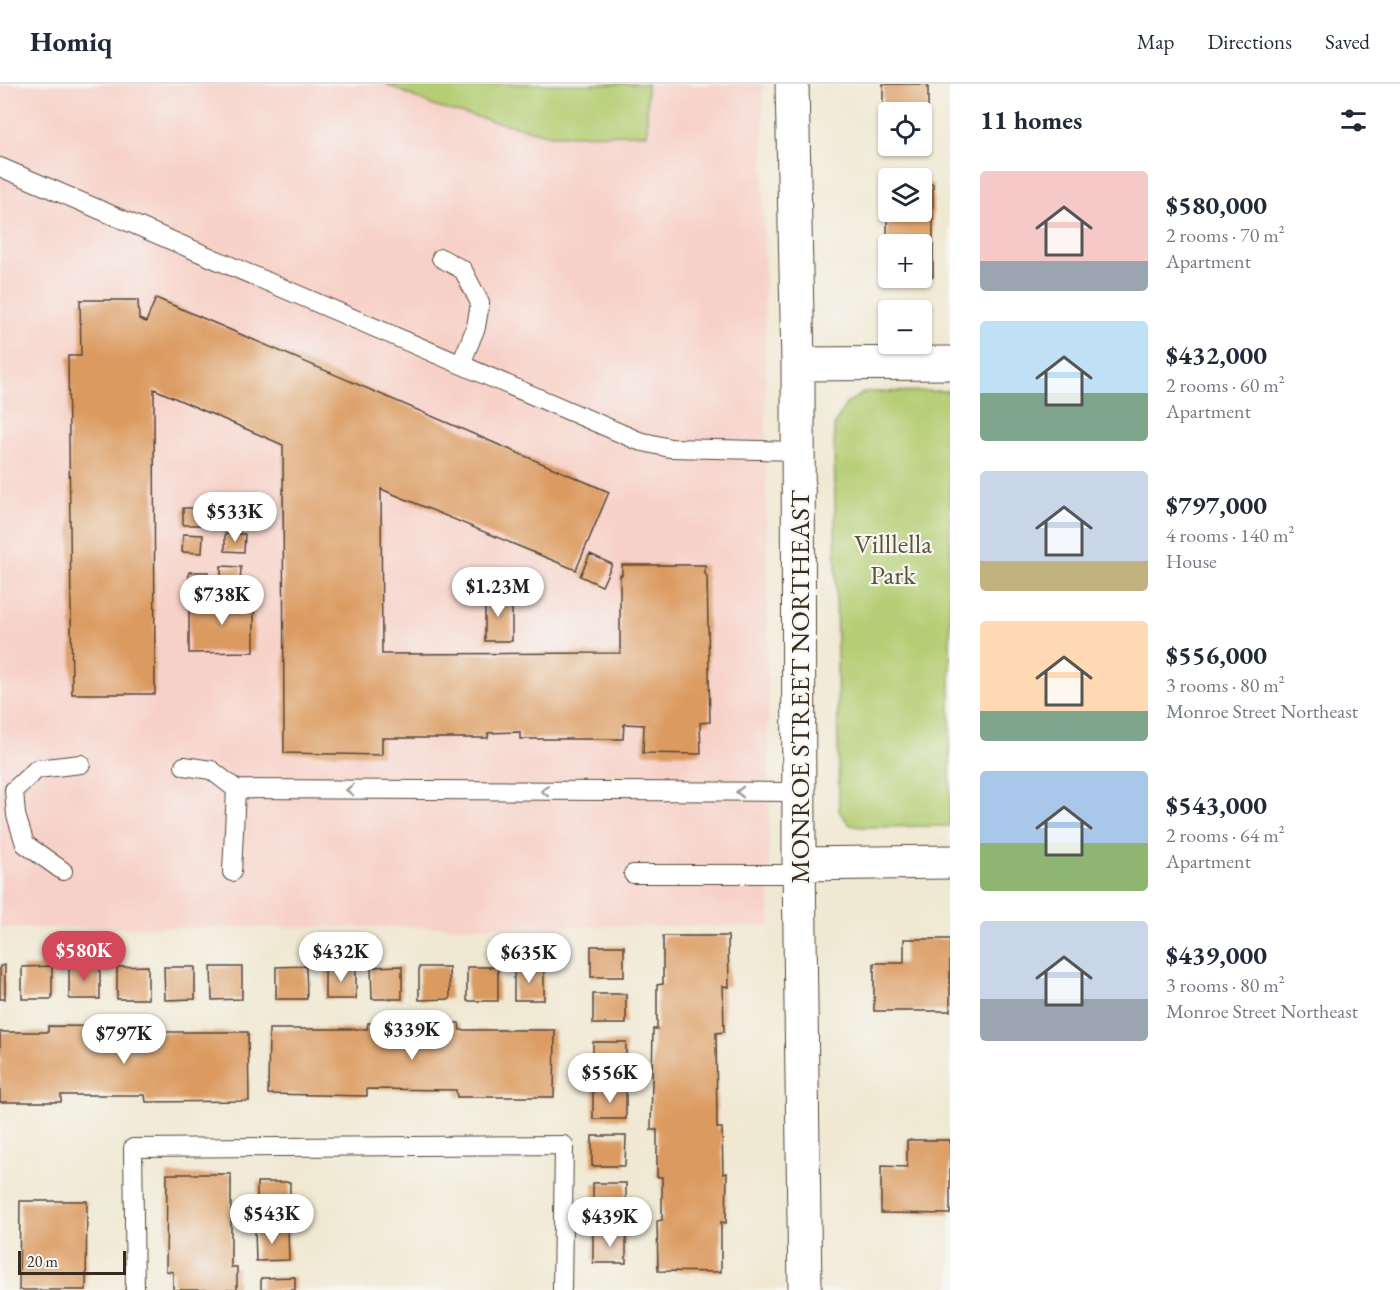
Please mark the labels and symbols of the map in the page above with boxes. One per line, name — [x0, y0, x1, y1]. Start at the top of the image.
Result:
street label: MONROE STREET NORTHEAST — [782, 489, 817, 884]
pin: $533K — [193, 492, 277, 543]
park label: Villlella Park — [854, 526, 932, 592]
pin: $1.23M — [449, 567, 547, 618]
pin: $738K — [180, 575, 264, 626]
one-way arrow — [346, 783, 355, 796]
one-way arrow — [541, 785, 550, 797]
one-way arrow — [736, 786, 745, 798]
pin: $580K — [42, 931, 126, 982]
pin: $432K — [299, 932, 383, 983]
pin: $635K — [487, 933, 571, 984]
pin: $339K — [370, 1010, 454, 1061]
pin: $797K — [82, 1014, 166, 1065]
pin: $556K — [568, 1053, 652, 1104]
pin: $543K — [230, 1194, 314, 1245]
pin: $439K — [568, 1197, 652, 1248]
scale bar — [18, 1248, 126, 1276]

